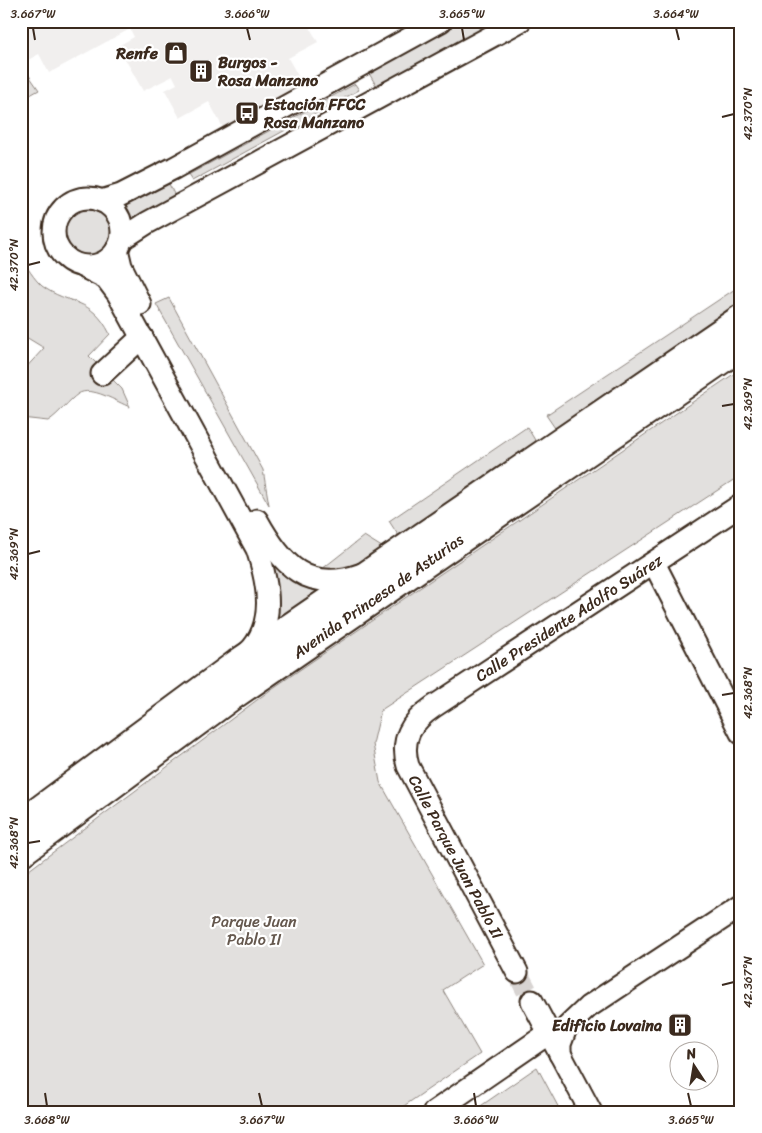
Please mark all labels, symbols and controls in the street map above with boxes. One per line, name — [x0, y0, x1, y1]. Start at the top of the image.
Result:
text: 3.667°W — [10, 3, 56, 25]
text: 3.666°W — [224, 3, 270, 25]
text: 3.665°W — [439, 3, 486, 25]
text: 3.664°W — [653, 3, 700, 25]
place label: Renfe — [115, 39, 159, 68]
shop icon: Renfe — [163, 40, 189, 66]
place label: Burgos - Rosa Manzano — [217, 48, 319, 95]
building icon: Burgos - Rosa Manzano — [188, 58, 214, 84]
text: 42.370°N — [737, 87, 759, 140]
place label: Estación FFCC Rosa Manzano — [263, 90, 367, 137]
bus stop icon: Estación FFCC Rosa Manzano — [234, 100, 260, 126]
text: 42.370°N — [3, 238, 25, 291]
text: 42.369°N — [737, 377, 759, 430]
street label: Avenida Princesa de Asturias — [285, 525, 470, 667]
text: 42.369°N — [3, 527, 25, 580]
street label: Calle Presidente Adolfo Suárez — [469, 546, 669, 690]
text: 42.368°N — [737, 666, 759, 719]
street label: Calle Parque Juan Pablo II — [400, 769, 512, 945]
text: 42.368°N — [3, 816, 25, 869]
park label: Parque Juan Pablo II — [211, 907, 297, 954]
text: 42.367°N — [737, 955, 759, 1008]
place label: Edificio Lovaina — [552, 1011, 662, 1040]
building icon: Edificio Lovaina — [667, 1012, 693, 1038]
north arrow — [670, 1040, 720, 1090]
text: N — [683, 1040, 699, 1067]
text: 3.668°W — [24, 1109, 70, 1131]
text: 3.667°W — [239, 1109, 285, 1131]
text: 3.666°W — [453, 1109, 499, 1131]
text: 3.665°W — [668, 1109, 715, 1131]

